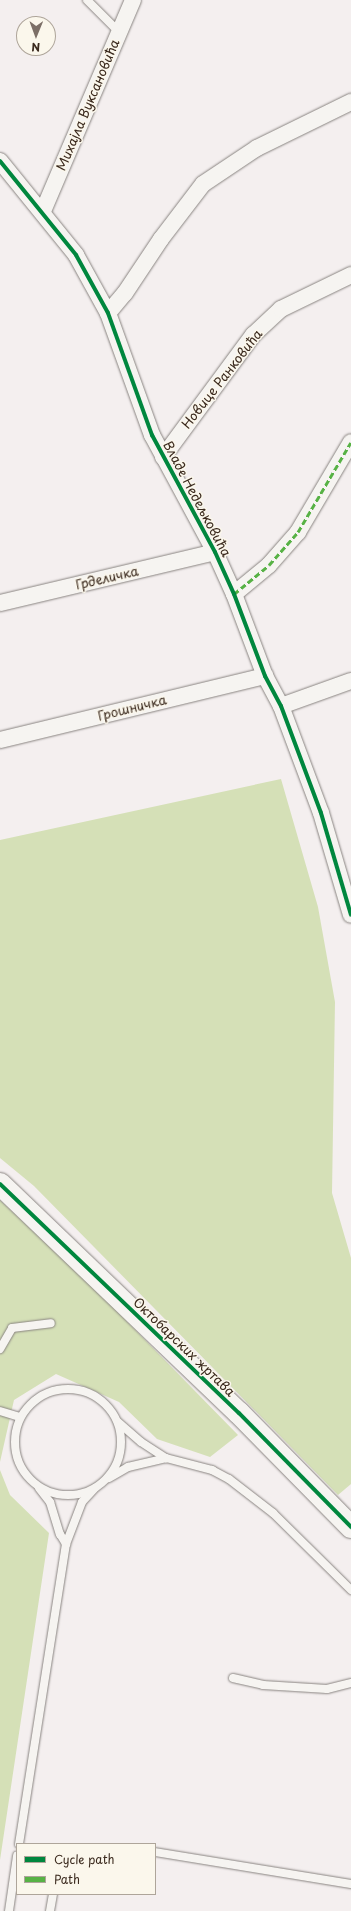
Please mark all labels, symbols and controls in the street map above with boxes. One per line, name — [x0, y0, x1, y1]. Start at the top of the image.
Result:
north arrow — [16, 16, 56, 56]
street label: Михајла Вуксановића — [53, 37, 123, 173]
text: N — [31, 39, 40, 56]
street label: Новице Ранковића — [178, 326, 266, 432]
street label: Владе Недељковића — [160, 438, 234, 560]
street label: Грделичка — [74, 563, 140, 593]
street label: Грошничка — [96, 692, 168, 724]
street label: Октобарских жртава — [130, 1294, 238, 1400]
legend — [16, 1843, 156, 1895]
text: Cycle path — [54, 1850, 115, 1868]
text: Path — [54, 1870, 80, 1888]

